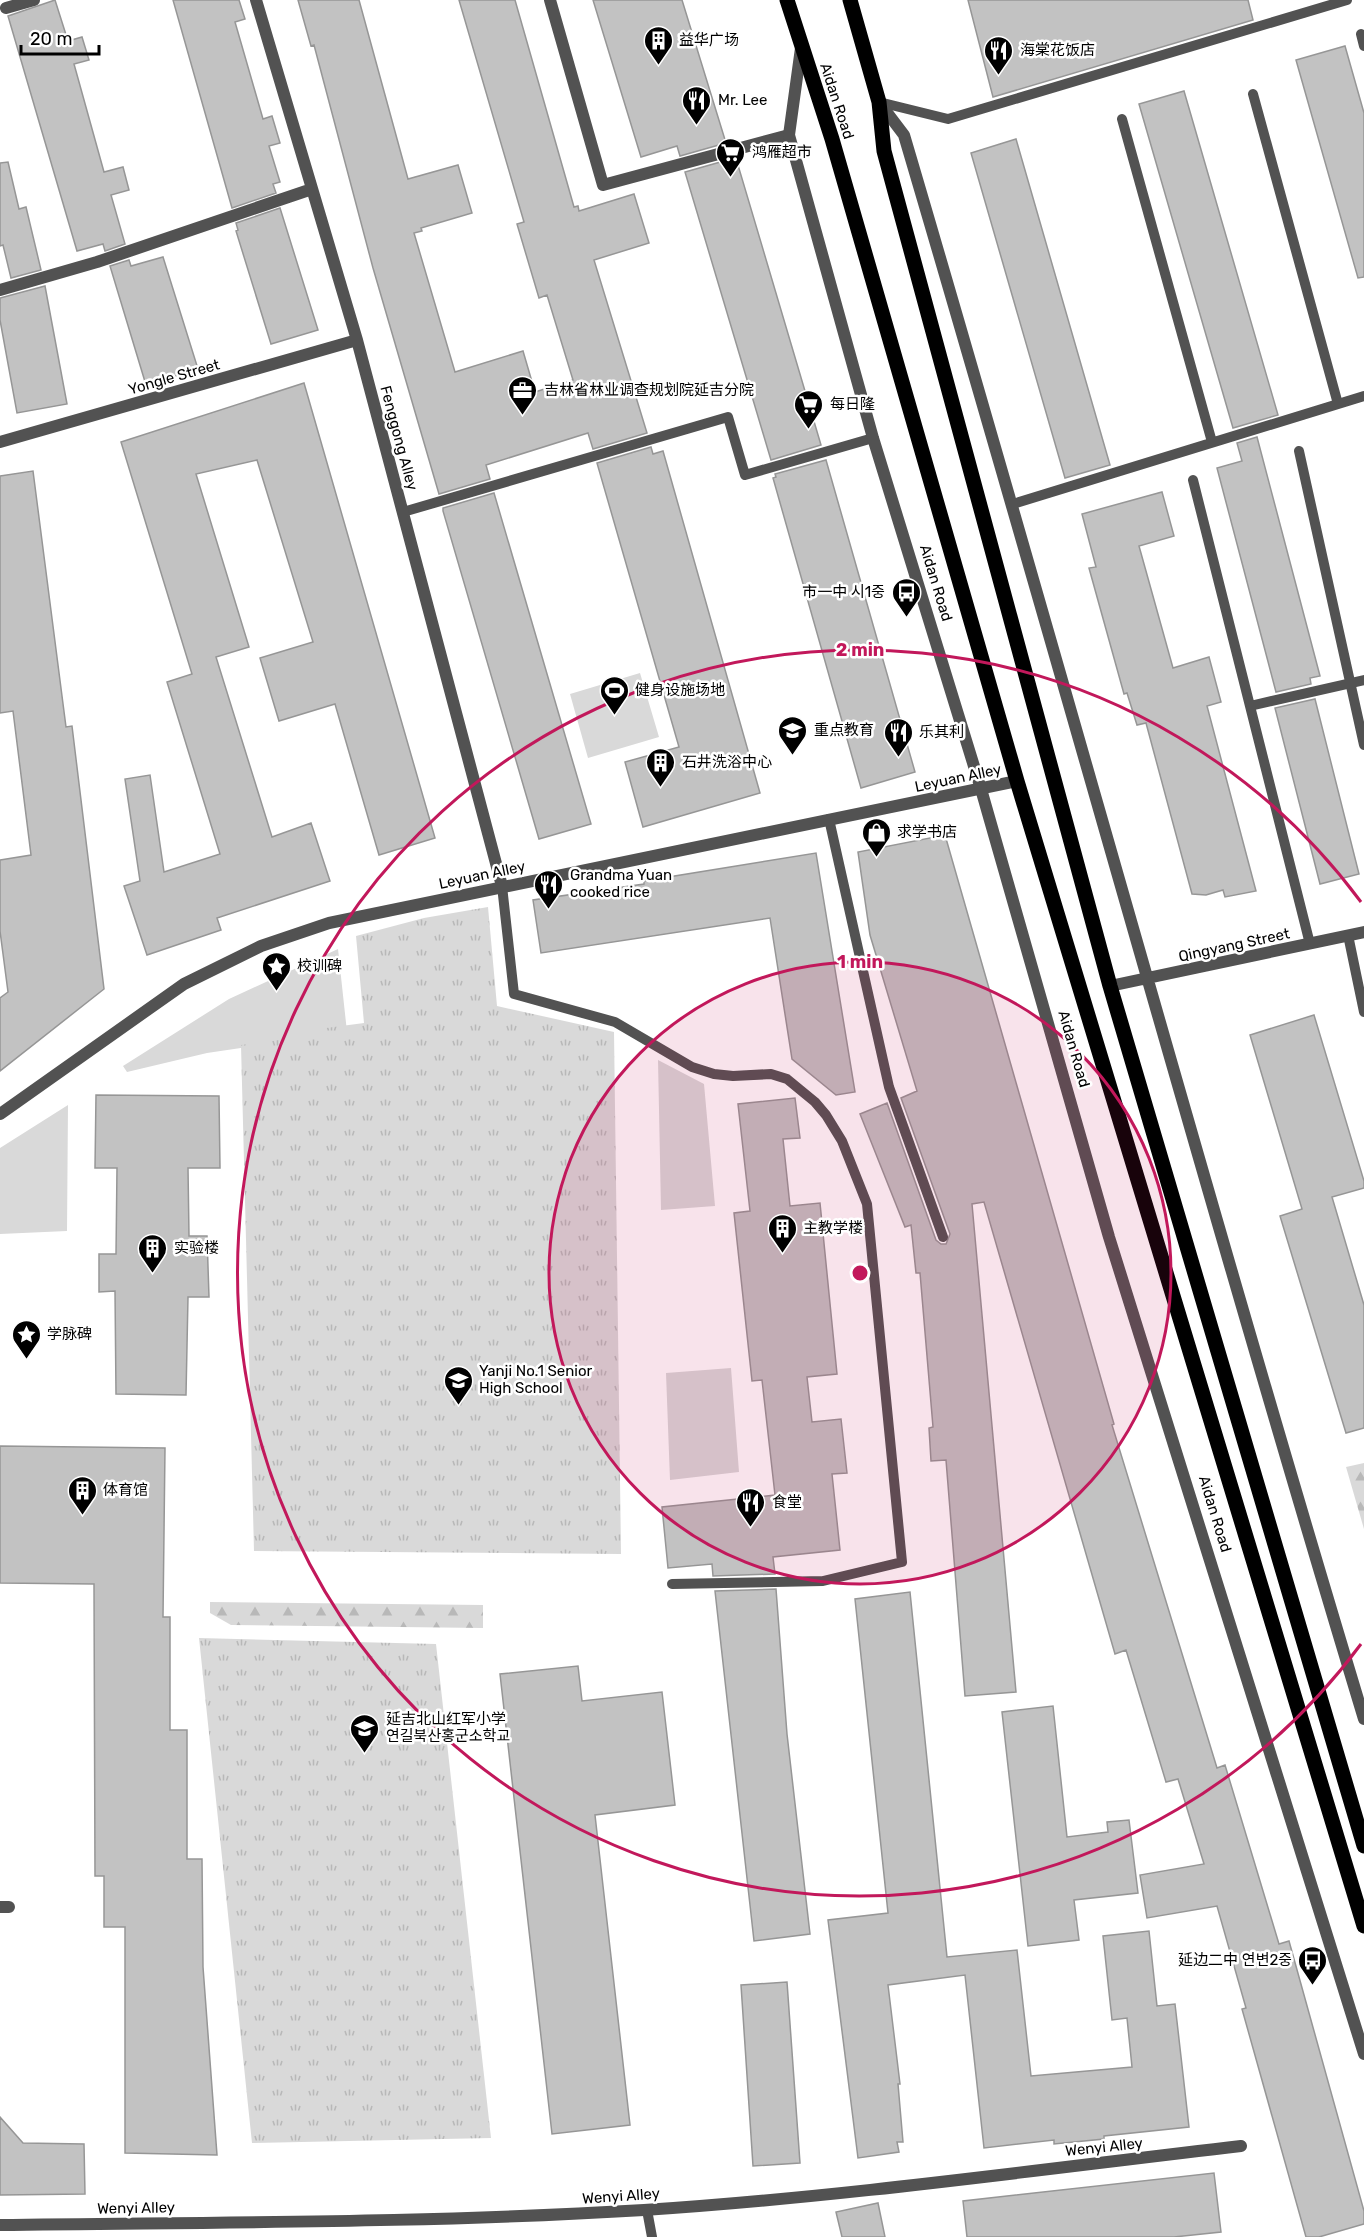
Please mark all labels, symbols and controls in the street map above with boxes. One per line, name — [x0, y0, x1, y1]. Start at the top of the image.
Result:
scale bar — [21, 18, 99, 56]
building icon: 益华广场 — [642, 24, 674, 66]
text: 20 m — [30, 28, 72, 50]
place label: 益华广场 — [679, 31, 739, 49]
restaurant icon: 海棠花饭店 — [983, 34, 1015, 76]
place label: 海棠花饭店 — [1020, 41, 1095, 59]
street label: Aidan Road — [816, 61, 858, 141]
restaurant icon: Mr. Lee — [681, 84, 713, 126]
place label: Mr. Lee — [718, 91, 767, 109]
supermarket icon: 鸿雁超市 — [715, 136, 747, 178]
place label: 鸿雁超市 — [752, 143, 812, 161]
street label: Yongle Street — [126, 355, 222, 399]
office icon: 吉林省林业调查规划院延吉分院 — [507, 374, 539, 416]
place label: 吉林省林业调查规划院延吉分院 — [544, 381, 754, 399]
street label: Fenggong Alley — [376, 384, 422, 492]
supermarket icon: 每日隆 — [793, 388, 825, 430]
place label: 每日隆 — [830, 395, 875, 413]
street label: Aidan Road — [916, 542, 956, 624]
bus stop icon: 市一中 시1중 — [890, 576, 922, 618]
place label: 市一中 시1중 — [802, 583, 885, 601]
text: 2 min — [836, 639, 884, 661]
sports icon: 健身设施场地 — [598, 674, 630, 716]
place label: 健身设施场地 — [635, 681, 725, 699]
school or university icon: 重点教育 — [777, 714, 809, 756]
restaurant icon: 乐其利 — [882, 716, 914, 758]
place label: 重点教育 — [814, 721, 874, 739]
place label: 乐其利 — [919, 723, 964, 741]
building icon: 石井洗浴中心 — [645, 746, 677, 788]
place label: 石井洗浴中心 — [682, 753, 772, 771]
street label: Leyuan Alley — [913, 760, 1003, 796]
shop icon: 求学书店 — [860, 816, 892, 858]
place label: 求学书店 — [897, 823, 957, 841]
street label: Leyuan Alley — [437, 857, 527, 893]
place label: Grandma Yuan cooked rice — [570, 866, 672, 901]
restaurant icon: Grandma Yuan cooked rice — [533, 868, 565, 910]
street label: Qingyang Street — [1177, 924, 1291, 966]
place icon: 校训碑 — [260, 950, 292, 992]
text: 1 min — [837, 951, 883, 973]
place label: 校训碑 — [297, 957, 342, 975]
street label: Aidan Road — [1054, 1008, 1094, 1090]
building icon: 主教学楼 — [766, 1212, 798, 1254]
place label: 主教学楼 — [803, 1219, 863, 1237]
building icon: 实验楼 — [137, 1232, 169, 1274]
place label: 实验楼 — [174, 1239, 219, 1257]
centre of rings — [850, 1263, 870, 1283]
place icon: 学脉碑 — [10, 1318, 42, 1360]
place label: 学脉碑 — [47, 1325, 92, 1343]
place label: Yanji No.1 Senior High School — [479, 1362, 593, 1397]
school or university icon: Yanji No.1 Senior High School — [442, 1364, 474, 1406]
street label: Aidan Road — [1195, 1473, 1235, 1555]
building icon: 体育馆 — [66, 1474, 98, 1516]
place label: 体育馆 — [103, 1481, 148, 1499]
restaurant icon: 食堂 — [735, 1486, 767, 1528]
place label: 食堂 — [772, 1493, 802, 1511]
place label: 延吉北山红军小学 연길북산홍군소학교 — [386, 1710, 510, 1745]
school or university icon: 延吉北山红军小学 연길북산홍군소학교 — [349, 1712, 381, 1754]
bus stop icon: 延边二中 연변2중 — [1297, 1944, 1329, 1986]
place label: 延边二中 연변2중 — [1178, 1951, 1292, 1969]
street label: Wenyi Alley — [1064, 2134, 1144, 2160]
street label: Wenyi Alley — [582, 2184, 660, 2208]
street label: Wenyi Alley — [97, 2198, 175, 2218]

